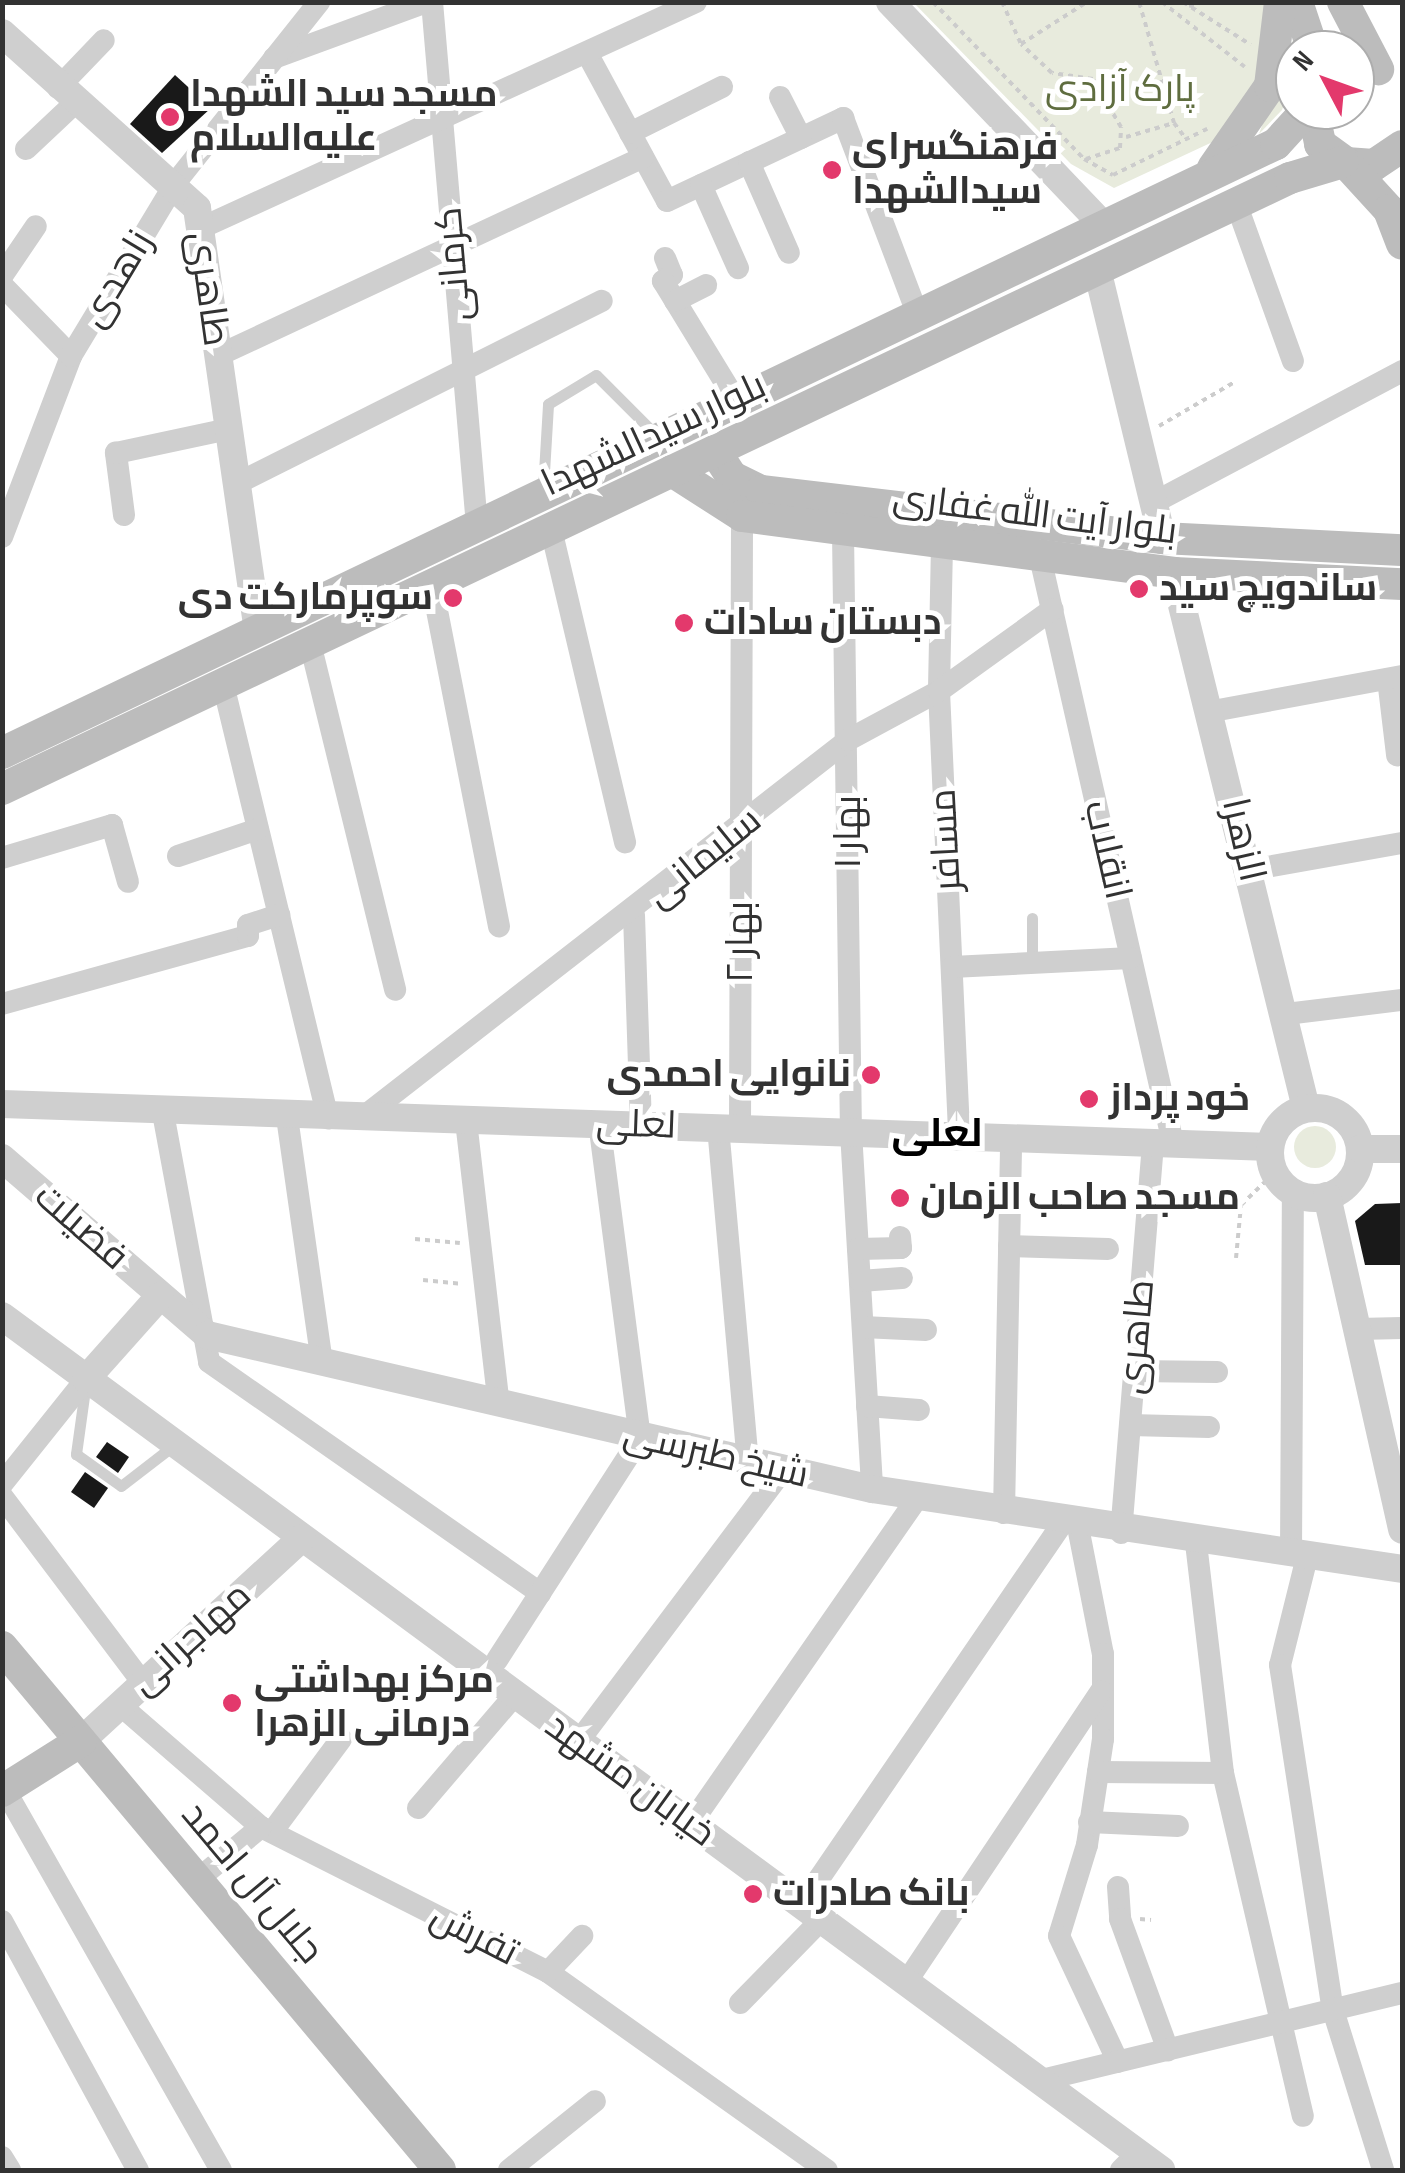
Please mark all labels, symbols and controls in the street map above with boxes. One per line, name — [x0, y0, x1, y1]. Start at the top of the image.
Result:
north arrow — [1275, 30, 1375, 130]
text: N — [1286, 45, 1321, 78]
park label: پارک آزادی — [1045, 67, 1195, 113]
place label: مسجد سید الشهدا علیه‌السلام — [190, 72, 498, 162]
marker: مسجد سید الشهدا علیه‌السلام — [159, 106, 181, 128]
place label: فرهنگسرای سیدالشهدا — [852, 125, 1058, 214]
marker: فرهنگسرای سیدالشهدا — [821, 159, 843, 181]
street label: کرمانی — [426, 205, 482, 323]
street label: زاهدی — [70, 222, 164, 336]
street label: طاهری — [177, 229, 239, 349]
street label: بلوار سیدالشهدا — [535, 363, 773, 507]
street label: بلوار آیت الله غفاری — [890, 475, 1180, 555]
place label: ساندویچ سید — [1159, 566, 1377, 612]
place label: سوپرمارکت دی — [178, 575, 433, 621]
marker: ساندویچ سید — [1128, 578, 1150, 600]
marker: سوپرمارکت دی — [442, 587, 464, 609]
place label: دبستان سادات — [704, 600, 942, 646]
marker: دبستان سادات — [673, 612, 695, 634]
street label: مسافر — [921, 788, 971, 892]
street label: الزهرا — [1211, 794, 1275, 886]
street label: بهار ۱ — [826, 795, 872, 869]
street label: انقلاب — [1074, 796, 1140, 904]
street label: سلیمانی — [637, 798, 771, 918]
street label: بهار ۲ — [718, 901, 764, 983]
place label: نانوایی احمدی — [606, 1052, 851, 1098]
marker: نانوایی احمدی — [860, 1064, 882, 1086]
place label: خود پرداز — [1109, 1076, 1250, 1122]
marker: خود پرداز — [1078, 1088, 1100, 1110]
street label: لعلی — [595, 1101, 677, 1149]
district label: لعلی — [892, 1110, 982, 1158]
street label: فضیلت — [25, 1174, 137, 1280]
place label: مسجد صاحب الزمان — [920, 1175, 1240, 1221]
marker: مسجد صاحب الزمان — [889, 1187, 911, 1209]
street label: طاهری — [1109, 1278, 1165, 1396]
street label: شیخ طبرسی — [619, 1412, 813, 1498]
street label: مهاجرانی — [121, 1573, 261, 1705]
place label: مرکز بهداشتی درمانی الزهرا — [254, 1658, 494, 1748]
marker: مرکز بهداشتی درمانی الزهرا — [219, 1690, 245, 1716]
street label: خیابان مشهد — [536, 1703, 724, 1857]
street label: جلال آل احمد — [171, 1793, 333, 1973]
place label: بانک صادرات — [773, 1871, 970, 1917]
marker: بانک صادرات — [742, 1883, 764, 1905]
street label: تفرش — [423, 1894, 525, 1976]

